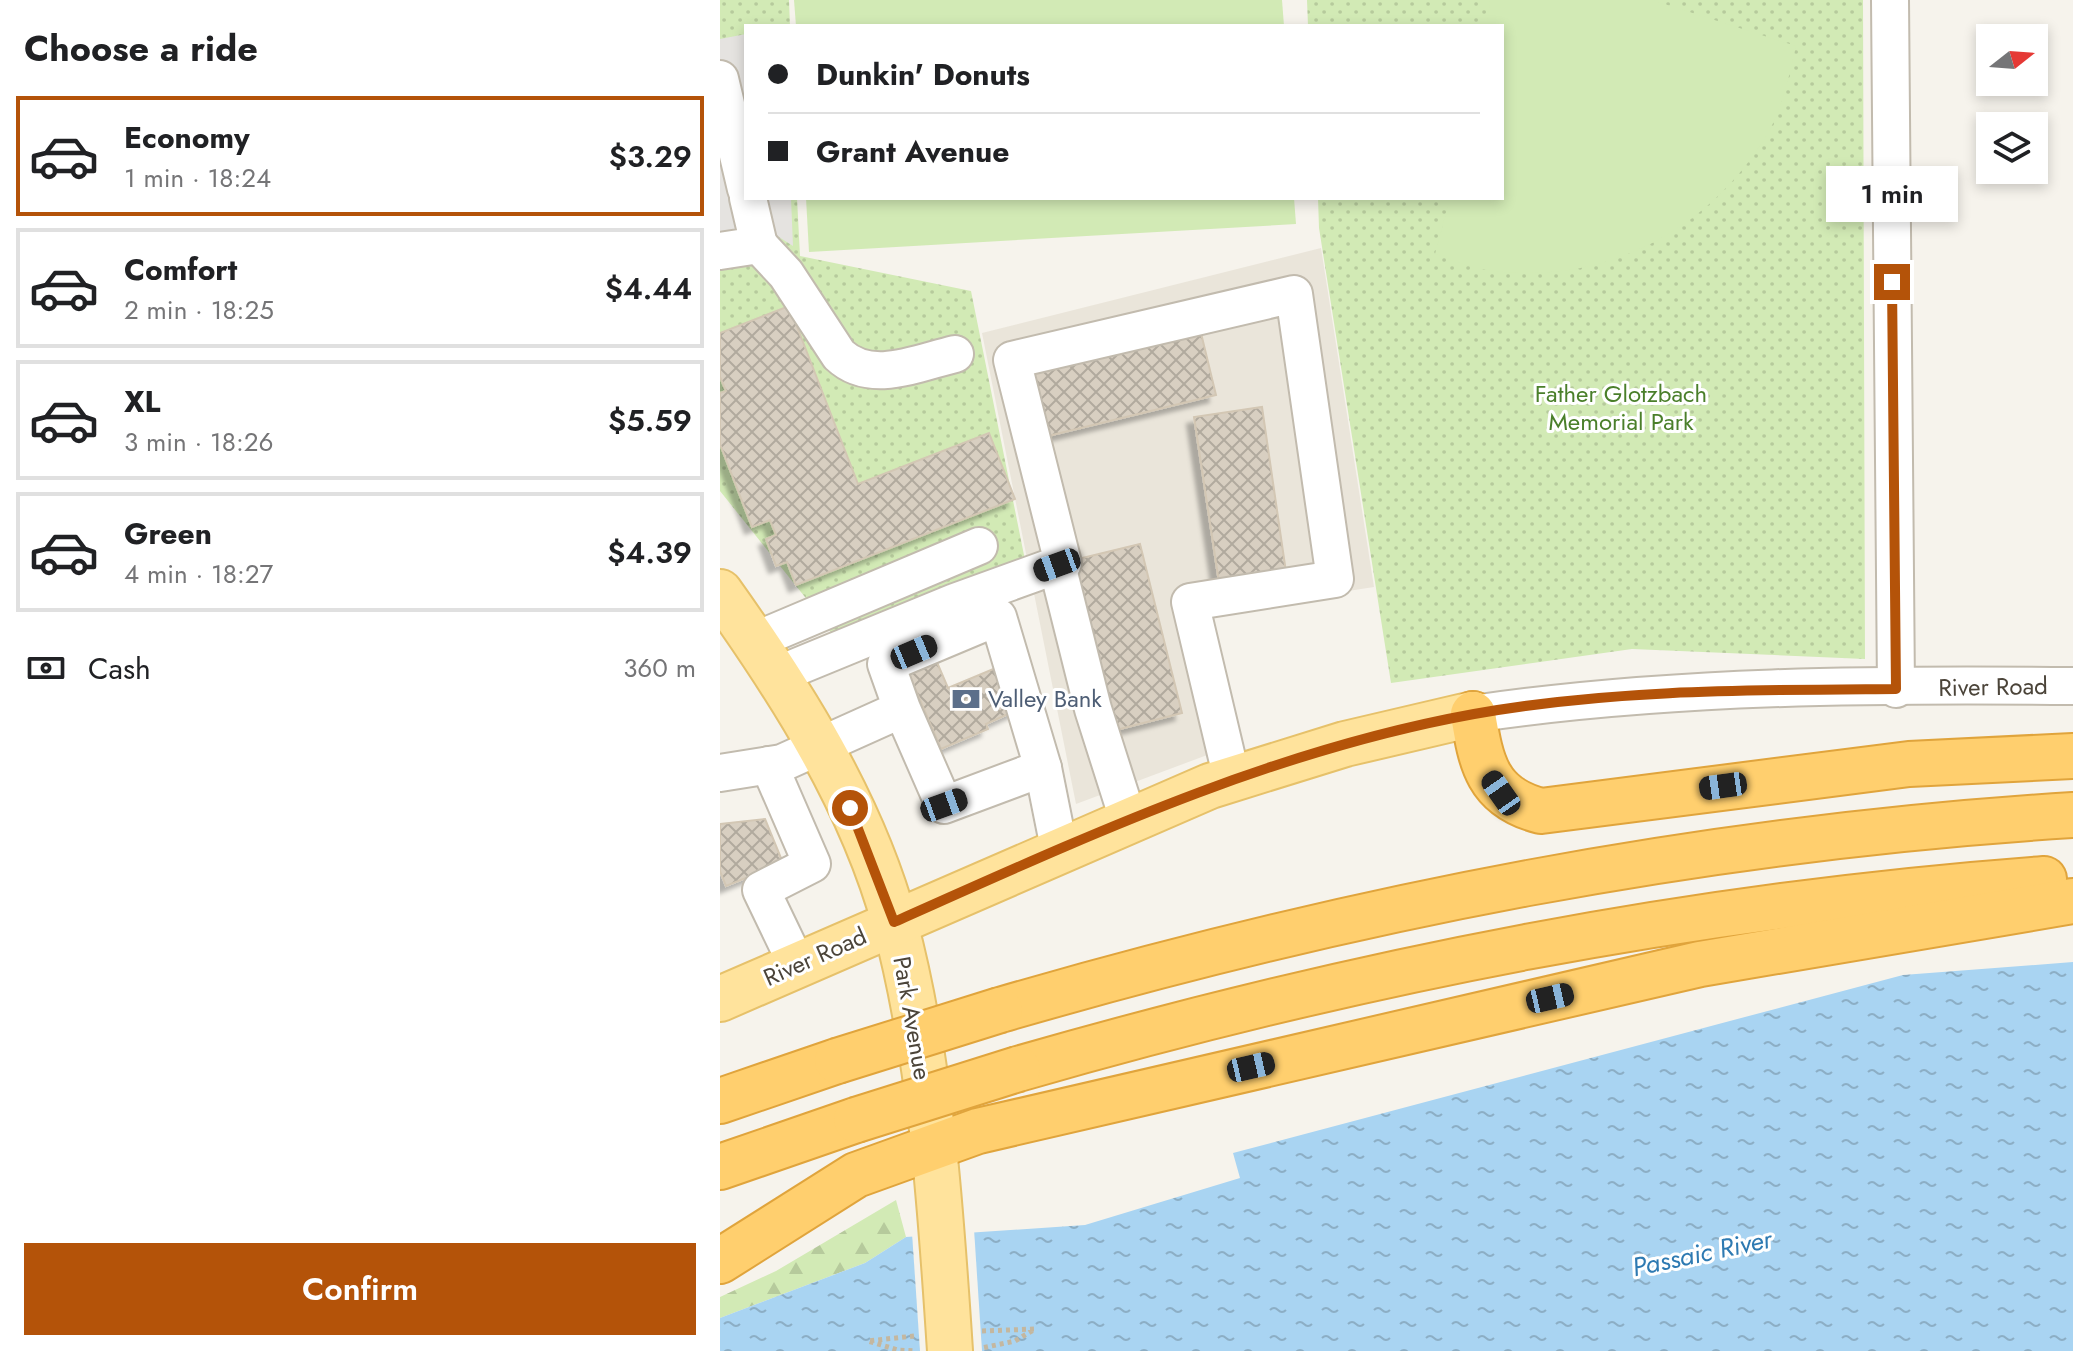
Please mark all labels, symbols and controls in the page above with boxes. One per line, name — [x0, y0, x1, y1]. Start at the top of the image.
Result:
text: Choose a ride — [24, 22, 258, 74]
north arrow — [1976, 24, 2048, 96]
map controls — [1976, 24, 2048, 184]
text: Dunkin' Donuts — [816, 53, 1030, 96]
button: layers — [1976, 112, 2048, 184]
text: Economy — [124, 116, 250, 159]
icon: car — [28, 120, 100, 192]
text: Grant Avenue — [816, 130, 1010, 173]
text: $3.29 — [609, 135, 692, 178]
text: 1 min · 18:24 — [124, 159, 271, 197]
callout: 1 min — [1826, 166, 1958, 222]
text: 1 min — [1860, 175, 1924, 213]
text: Comfort — [124, 248, 237, 291]
icon: car — [28, 252, 100, 324]
route end — [1874, 264, 1910, 300]
text: $4.44 — [605, 267, 692, 310]
text: 2 min · 18:25 — [124, 291, 274, 329]
park label: Father Glotzbach Memorial Park — [1535, 376, 1707, 439]
text: XL — [124, 380, 160, 423]
icon: car — [28, 384, 100, 456]
text: $5.59 — [608, 399, 692, 442]
text: 3 min · 18:26 — [124, 423, 274, 461]
text: Green — [124, 512, 212, 555]
icon: car — [28, 516, 100, 588]
text: $4.39 — [607, 531, 692, 574]
car — [1030, 546, 1084, 584]
text: 4 min · 18:27 — [124, 555, 273, 593]
car — [887, 632, 941, 672]
icon: cash — [24, 646, 68, 690]
text: Cash — [88, 647, 151, 690]
text: 360 m — [623, 649, 696, 687]
street label: River Road — [1938, 668, 2048, 705]
place label: Valley Bank — [988, 681, 1102, 716]
bank icon: Valley Bank — [951, 684, 981, 714]
car — [1477, 766, 1525, 820]
car — [1698, 771, 1748, 801]
car — [917, 786, 971, 824]
route start — [832, 790, 868, 826]
street label: River Road — [758, 918, 872, 995]
street label: Park Avenue — [884, 953, 941, 1082]
car — [1524, 981, 1576, 1015]
car — [1225, 1050, 1277, 1084]
water label: Passaic River — [1629, 1219, 1777, 1286]
button: Confirm — [24, 1243, 696, 1335]

